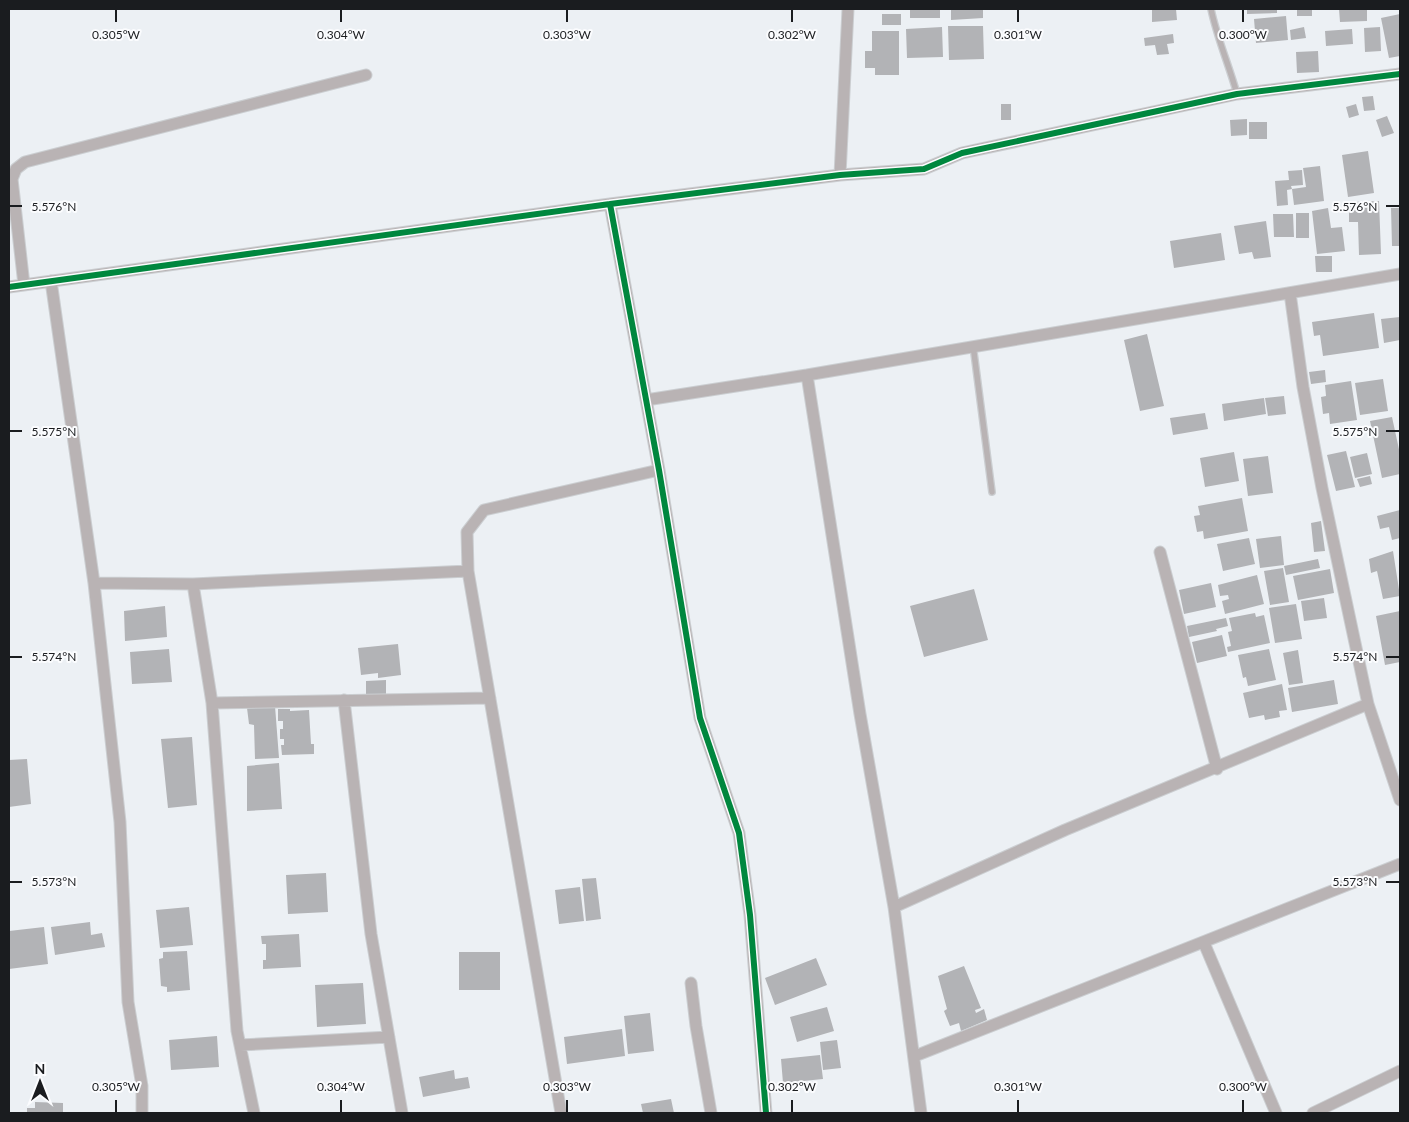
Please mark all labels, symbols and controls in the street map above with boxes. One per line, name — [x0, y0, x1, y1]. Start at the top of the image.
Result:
text: 0.305°W — [92, 27, 141, 42]
text: 0.304°W — [317, 27, 366, 42]
text: 0.303°W — [543, 27, 592, 42]
text: 0.302°W — [768, 27, 817, 42]
text: 0.301°W — [994, 27, 1043, 42]
text: 0.300°W — [1219, 27, 1268, 42]
text: 5.576°N — [32, 199, 76, 214]
text: 5.576°N — [1333, 199, 1377, 214]
text: 5.575°N — [32, 424, 76, 439]
text: 5.575°N — [1333, 424, 1377, 439]
text: 5.574°N — [32, 649, 76, 664]
text: 5.574°N — [1333, 649, 1377, 664]
text: 5.573°N — [32, 874, 76, 889]
text: 5.573°N — [1333, 874, 1377, 889]
north arrow — [15, 1057, 65, 1107]
text: N — [35, 1060, 45, 1077]
text: 0.305°W — [92, 1079, 141, 1094]
text: 0.304°W — [317, 1079, 366, 1094]
text: 0.303°W — [543, 1079, 592, 1094]
text: 0.302°W — [768, 1079, 817, 1094]
text: 0.301°W — [994, 1079, 1043, 1094]
text: 0.300°W — [1219, 1079, 1268, 1094]

